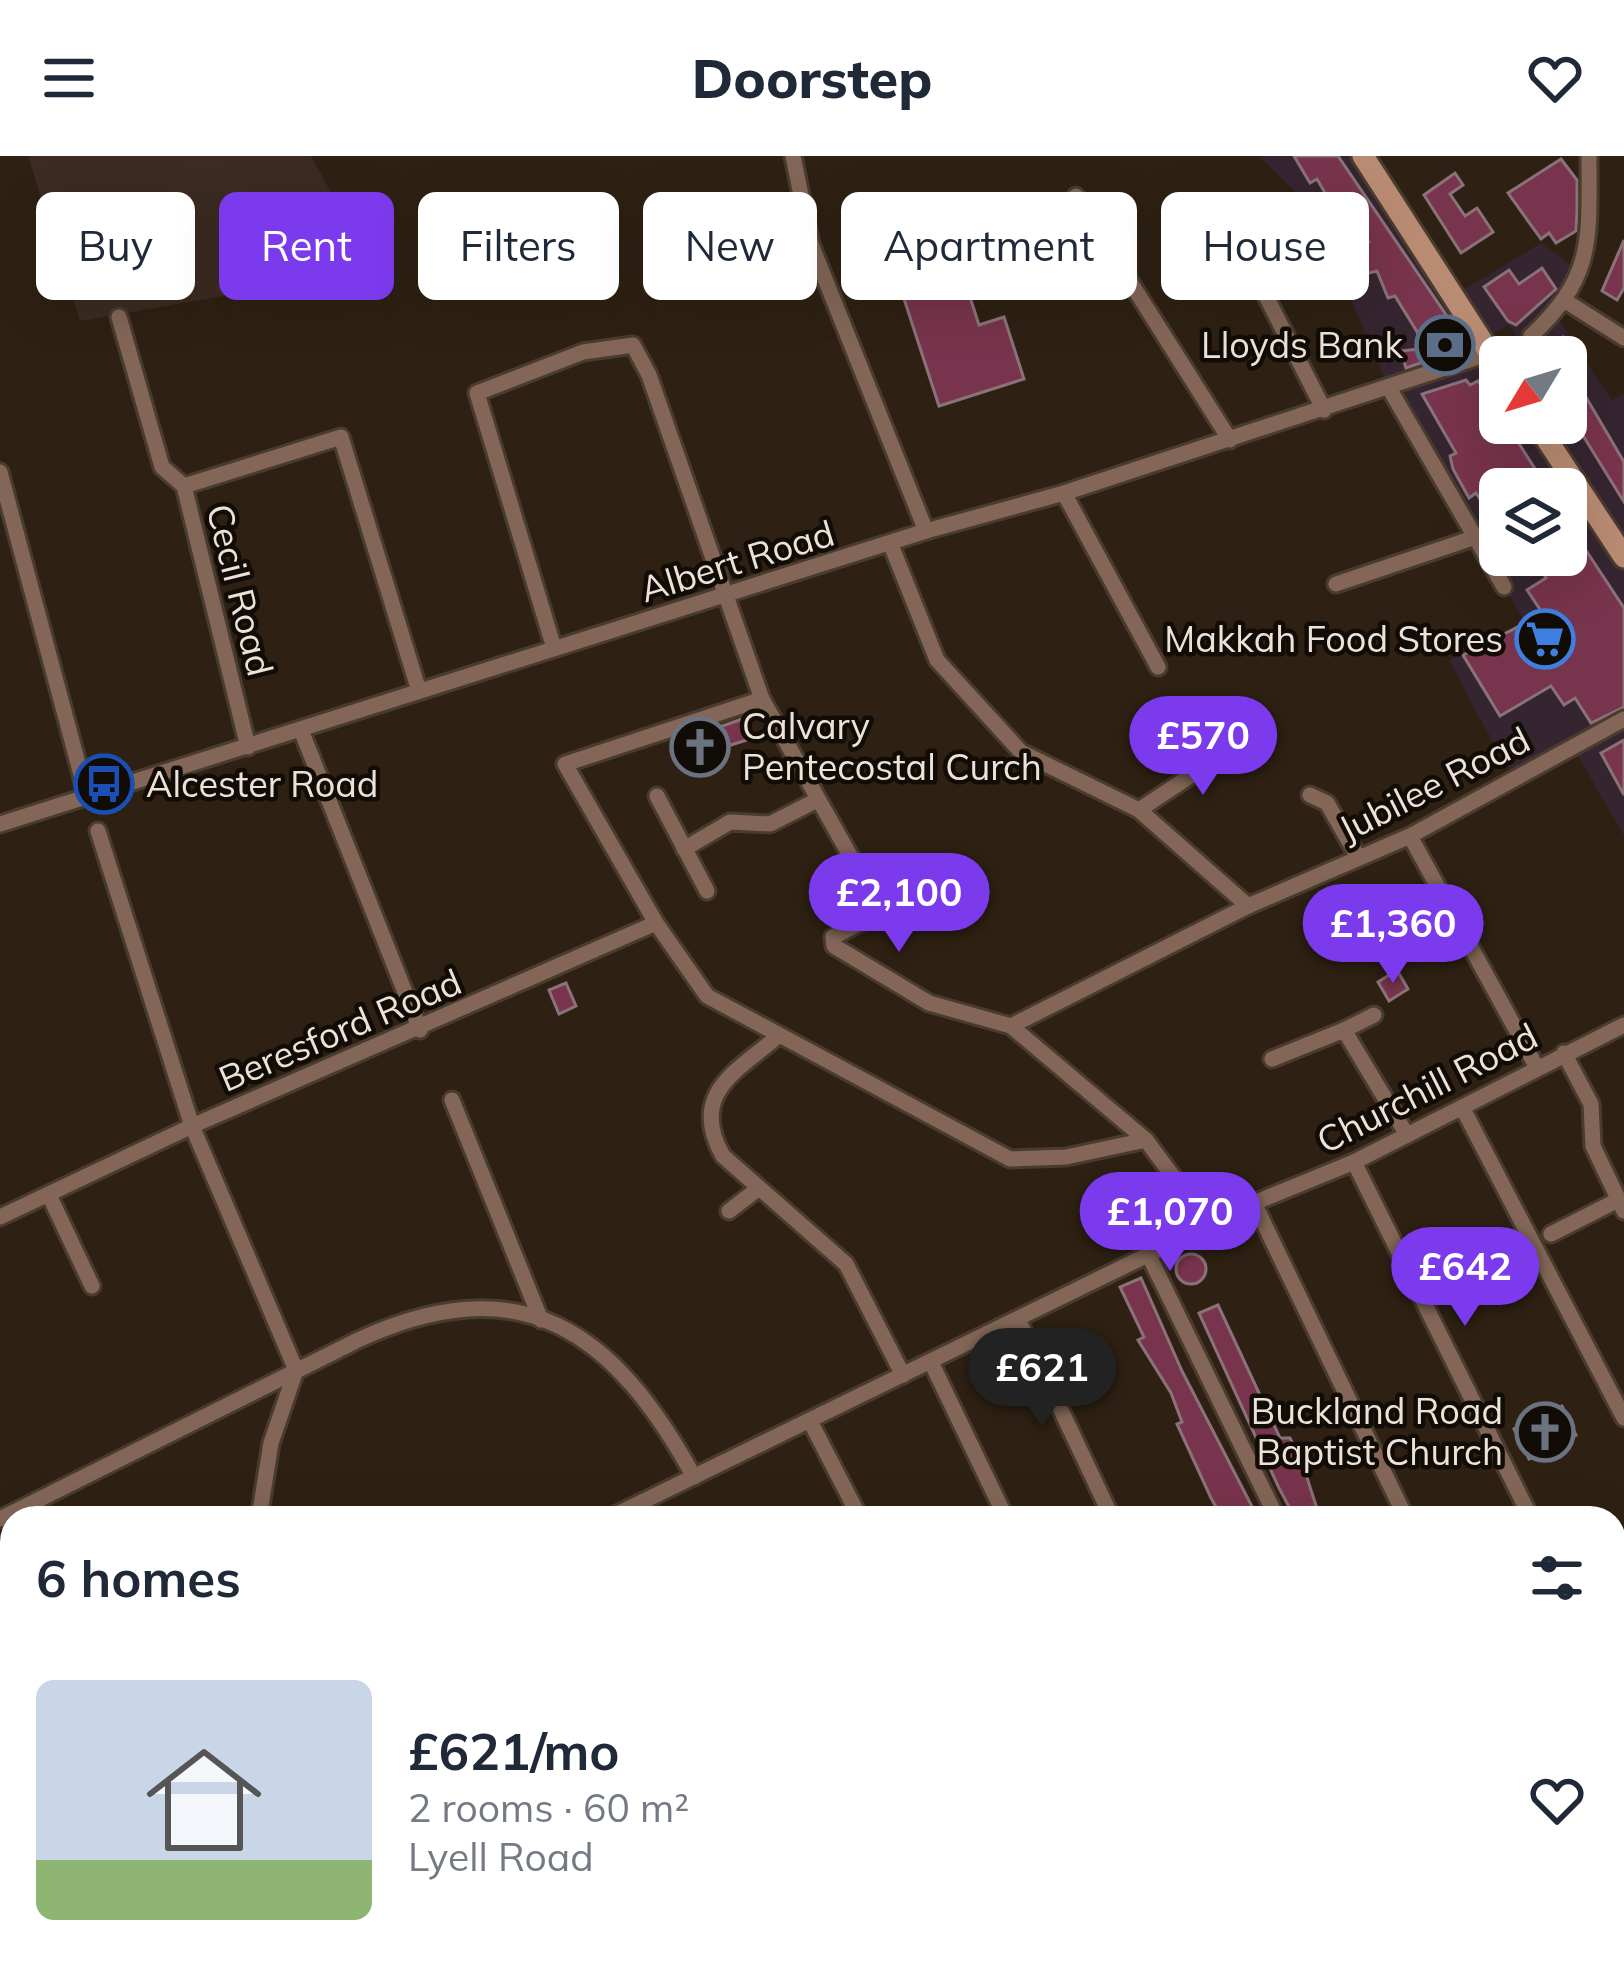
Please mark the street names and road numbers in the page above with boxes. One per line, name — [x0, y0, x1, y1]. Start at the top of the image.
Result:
street label: Cecil Road — [197, 499, 284, 680]
street label: Albert Road — [634, 510, 839, 611]
street label: Jubilee Road — [1331, 716, 1537, 851]
street label: Beresford Road — [212, 958, 468, 1101]
street label: Churchill Road — [1309, 1013, 1545, 1162]

